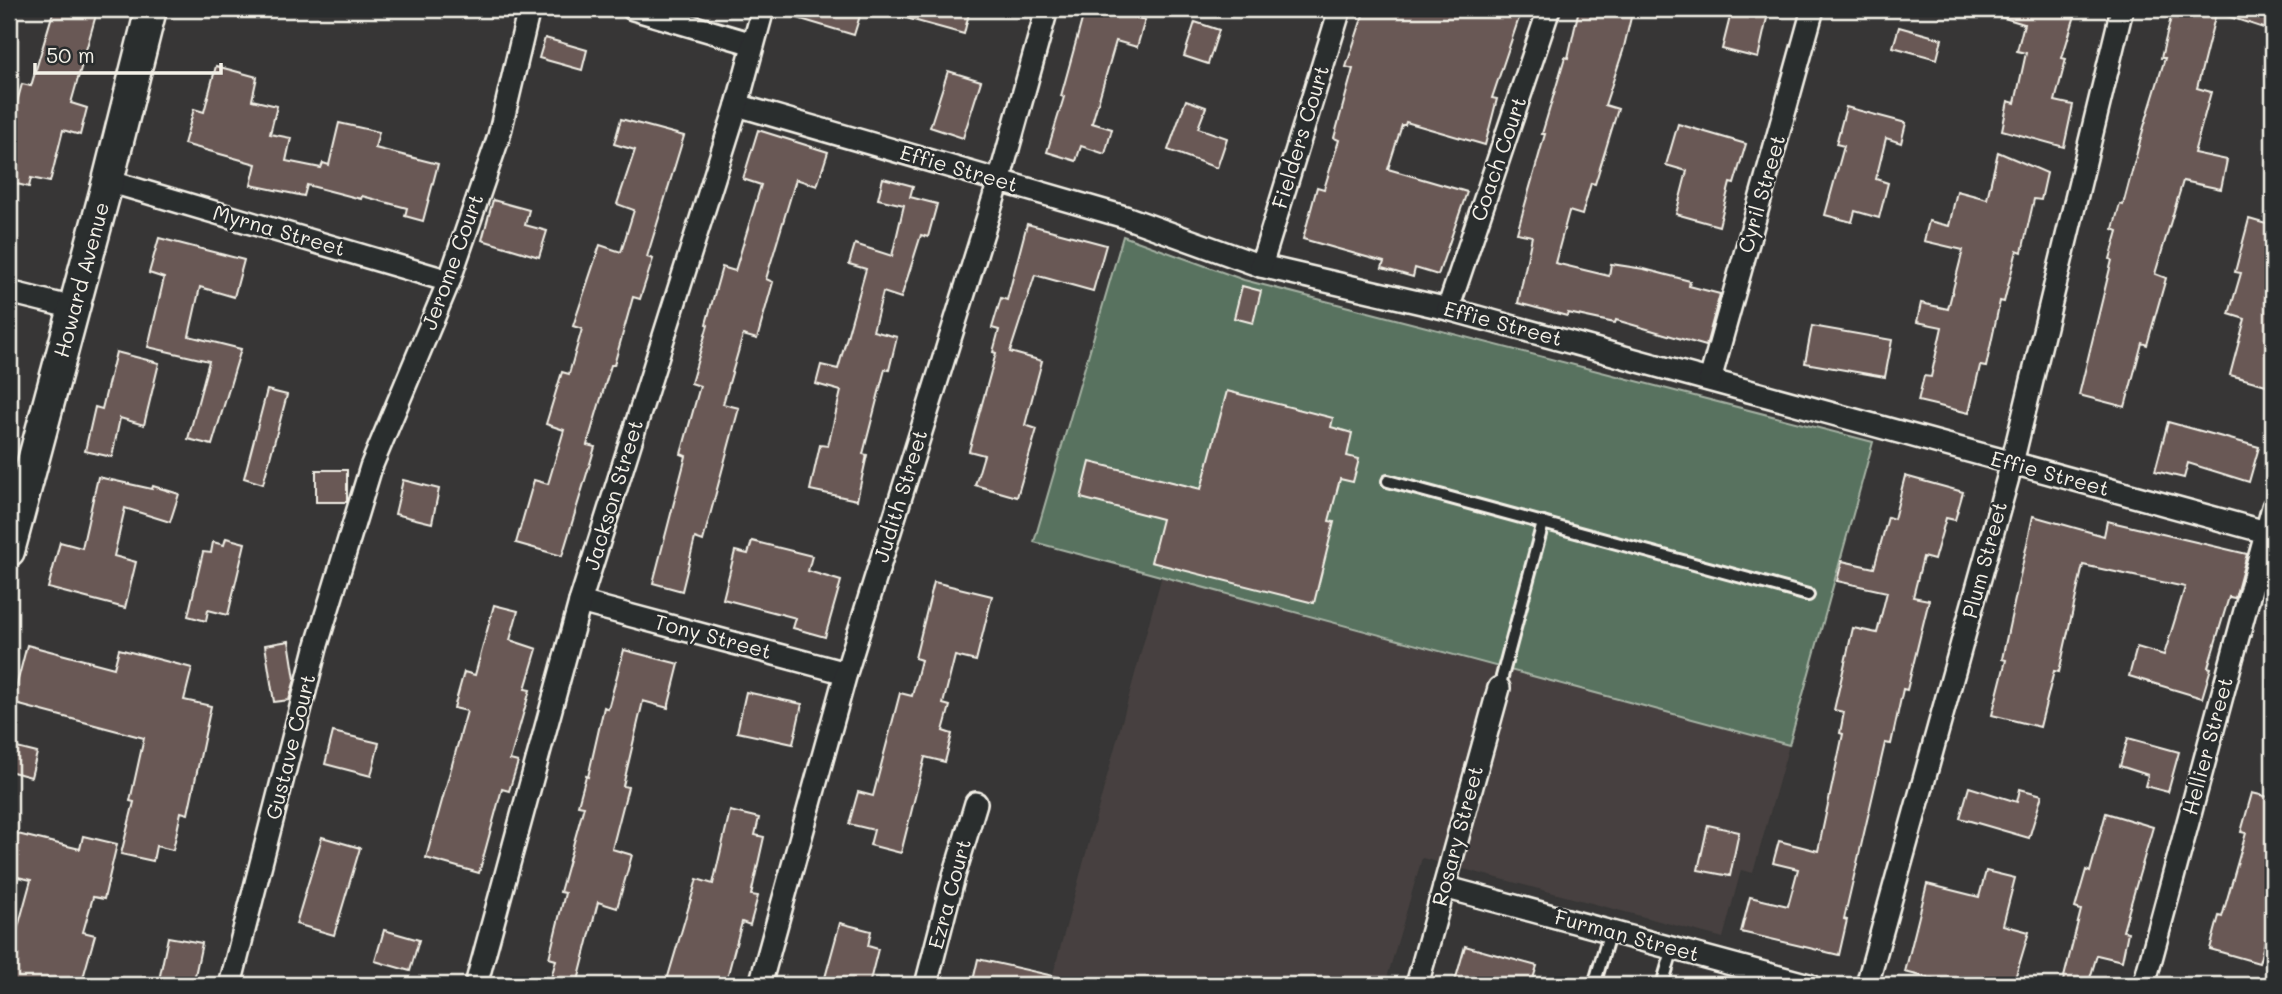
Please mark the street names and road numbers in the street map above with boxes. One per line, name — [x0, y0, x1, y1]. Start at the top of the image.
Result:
street label: Fielders Court — [1265, 61, 1334, 212]
street label: Coach Court — [1464, 93, 1532, 224]
street label: Cyril Street — [1731, 131, 1790, 256]
street label: Effie Street — [897, 138, 1021, 197]
street label: Jerome Court — [415, 190, 489, 333]
street label: Myrna Street — [210, 198, 349, 261]
street label: Howard Avenue — [47, 199, 114, 360]
street label: Effie Street — [1441, 294, 1565, 351]
street label: Jackson Street — [577, 416, 648, 573]
street label: Judith Street — [867, 426, 933, 565]
street label: Effie Street — [1988, 444, 2112, 501]
street label: Plum Street — [1955, 498, 2012, 621]
street label: Tony Street — [652, 607, 775, 664]
street label: Gustave Court — [258, 671, 321, 822]
street label: Hellier Street — [2175, 674, 2238, 818]
street label: Rosary Street — [1425, 762, 1488, 909]
street label: Ezra Court — [921, 836, 976, 952]
street label: Furman Street — [1552, 902, 1703, 967]

